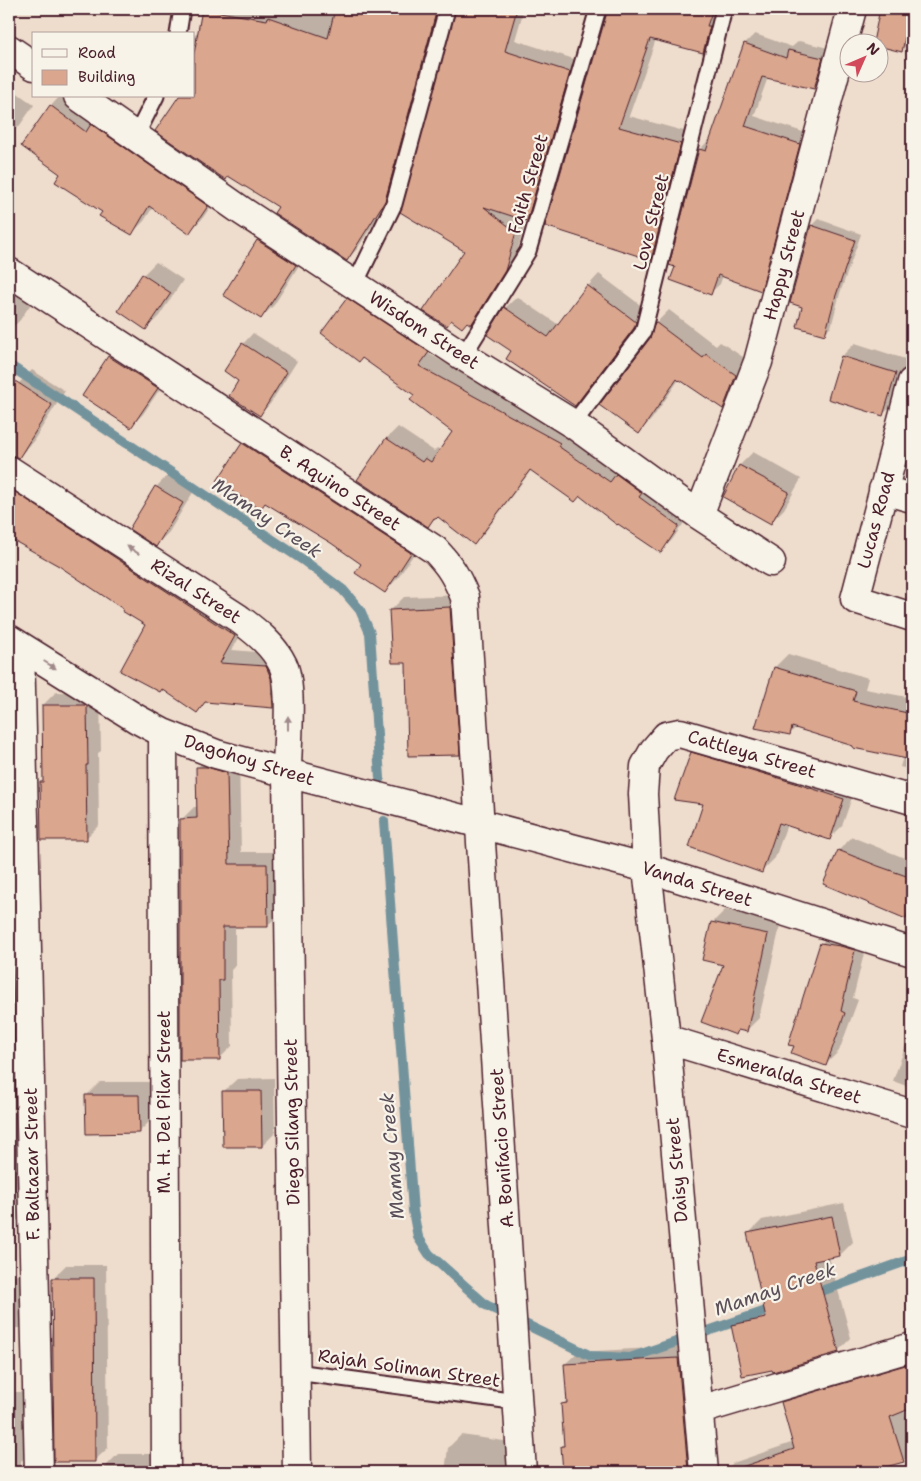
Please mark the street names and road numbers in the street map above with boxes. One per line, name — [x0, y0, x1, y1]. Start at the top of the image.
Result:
street label: Faith Street — [502, 131, 554, 237]
street label: Love Street — [627, 171, 675, 273]
street label: Happy Street — [758, 207, 810, 323]
street label: Wisdom Street — [364, 285, 484, 375]
street label: B. Aquino Street — [275, 440, 405, 536]
street label: Lucas Road — [852, 469, 900, 571]
street label: Rizal Street — [146, 553, 246, 629]
street label: Cattleya Street — [685, 724, 819, 784]
street label: Dagohoy Street — [181, 729, 317, 791]
street label: Vanda Street — [639, 856, 755, 912]
street label: M. H. Del Pilar Street — [152, 1010, 176, 1194]
street label: Diego Silang Street — [279, 1038, 305, 1206]
street label: Esmeralda Street — [714, 1043, 864, 1109]
street label: A. Bonifacio Street — [484, 1067, 520, 1229]
street label: F. Baltazar Street — [19, 1087, 45, 1241]
street label: Daisy Street — [660, 1116, 694, 1224]
street label: Rajah Soliman Street — [316, 1343, 502, 1393]

